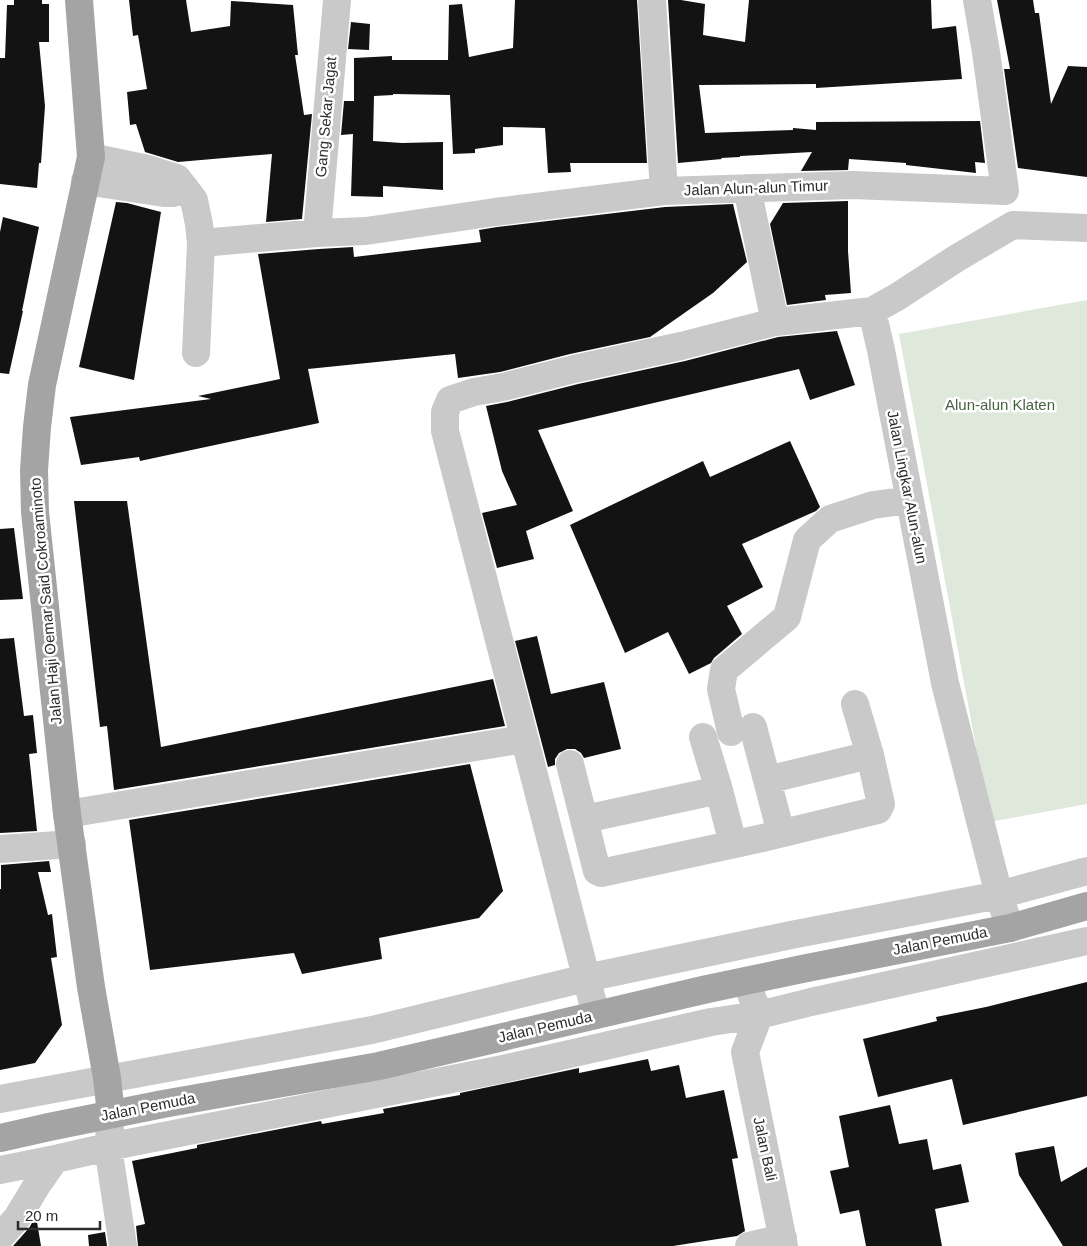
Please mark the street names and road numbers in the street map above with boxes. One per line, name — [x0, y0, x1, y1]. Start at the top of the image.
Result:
street label: Gang Sekar Jagat — [312, 55, 339, 178]
street label: Jalan Alun-alun Timur — [684, 176, 828, 199]
street label: Jalan Lingkar Alun-alun — [884, 409, 931, 565]
street label: Jalan Haji Oemar Said Cokroaminoto — [26, 477, 65, 725]
street label: Jalan Pemuda — [891, 923, 989, 958]
street label: Jalan Pemuda — [496, 1007, 594, 1046]
street label: Jalan Pemuda — [99, 1089, 197, 1124]
street label: Jalan Bali — [750, 1115, 781, 1182]

